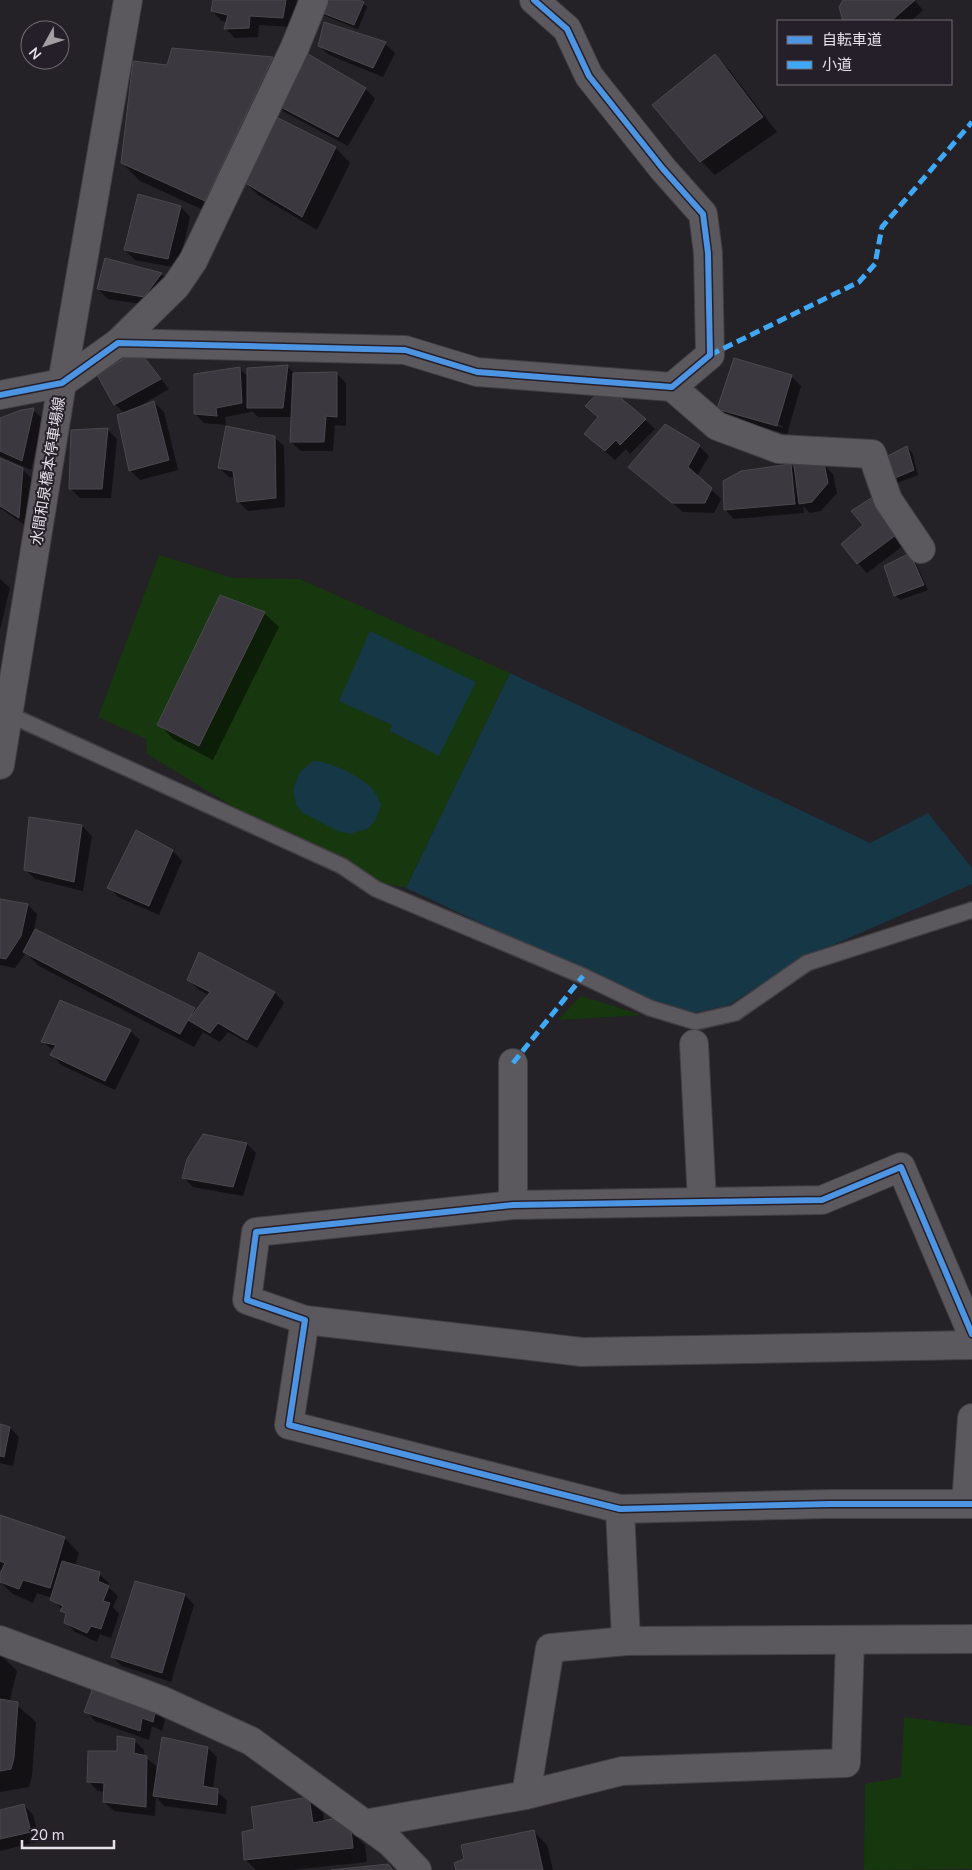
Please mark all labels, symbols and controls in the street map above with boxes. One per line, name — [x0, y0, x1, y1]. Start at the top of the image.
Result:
north arrow — [20, 20, 70, 70]
legend — [777, 20, 952, 85]
text: 自転車道 — [822, 30, 882, 50]
text: N — [25, 43, 46, 63]
text: 小道 — [822, 55, 852, 75]
street label: 水間和泉橋本停車場線 — [26, 395, 70, 547]
scale bar — [22, 1818, 115, 1850]
text: 20 m — [30, 1825, 65, 1845]

